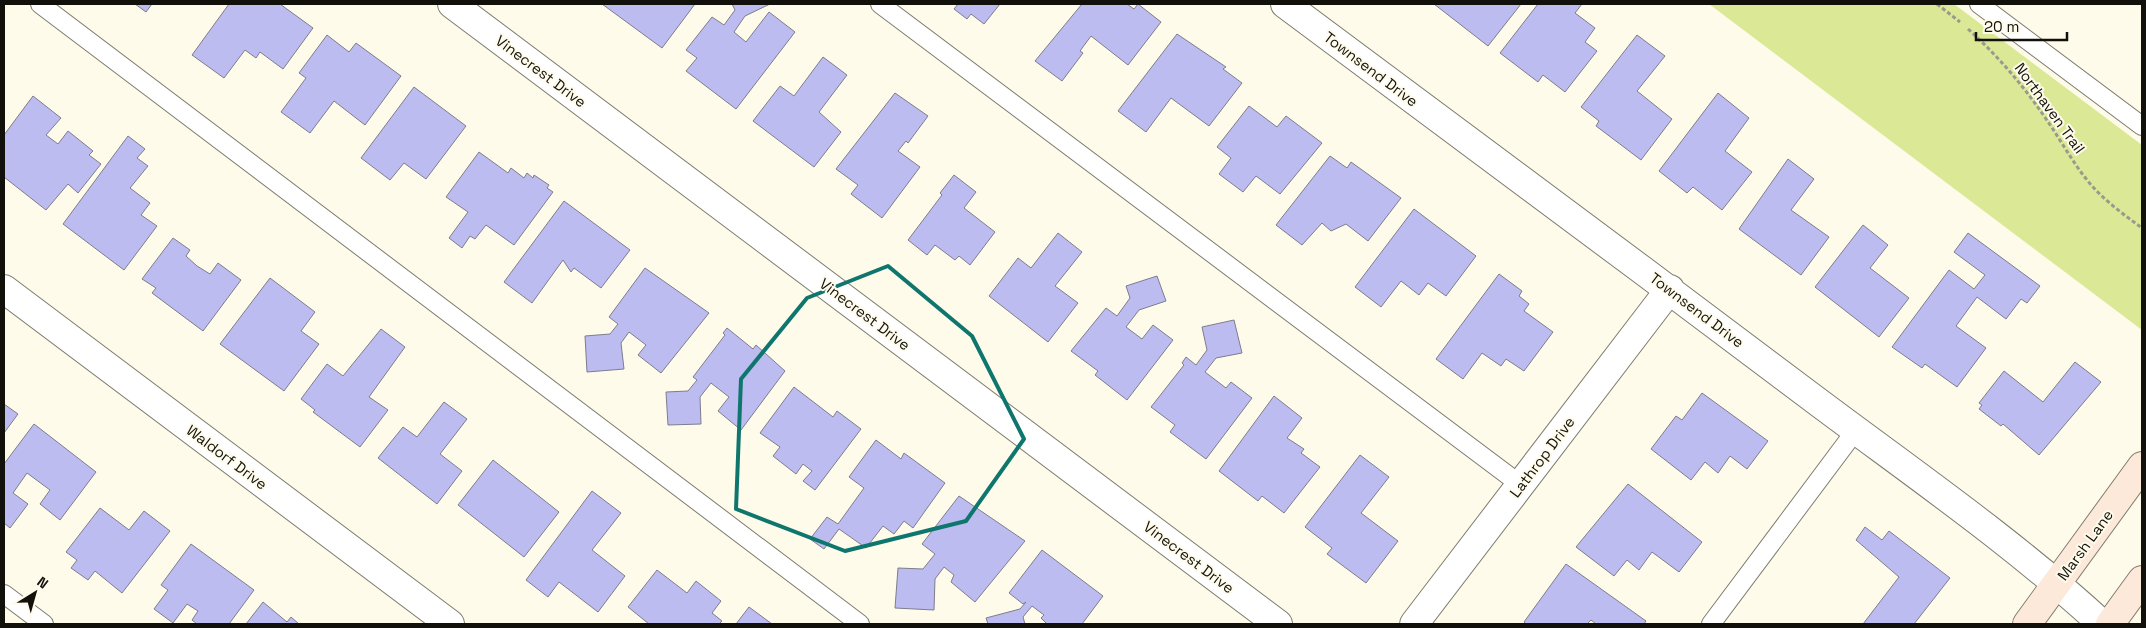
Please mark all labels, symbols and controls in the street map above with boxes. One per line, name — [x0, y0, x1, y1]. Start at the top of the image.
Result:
scale bar — [1976, 10, 2067, 42]
text: 20 m — [1984, 17, 2019, 36]
street label: Townsend Drive — [1320, 27, 1422, 111]
street label: Vinecrest Drive — [492, 31, 590, 111]
street label: Northaven Trail — [2011, 59, 2089, 157]
street label: Townsend Drive — [1646, 268, 1748, 352]
street label: Vinecrest Drive — [816, 274, 914, 354]
street label: Lathrop Drive — [1505, 413, 1579, 501]
street label: Waldorf Drive — [183, 420, 271, 494]
street label: Marsh Lane — [2053, 506, 2117, 584]
street label: Vinecrest Drive — [1140, 517, 1238, 597]
north arrow — [10, 568, 60, 618]
text: N — [34, 573, 52, 593]

